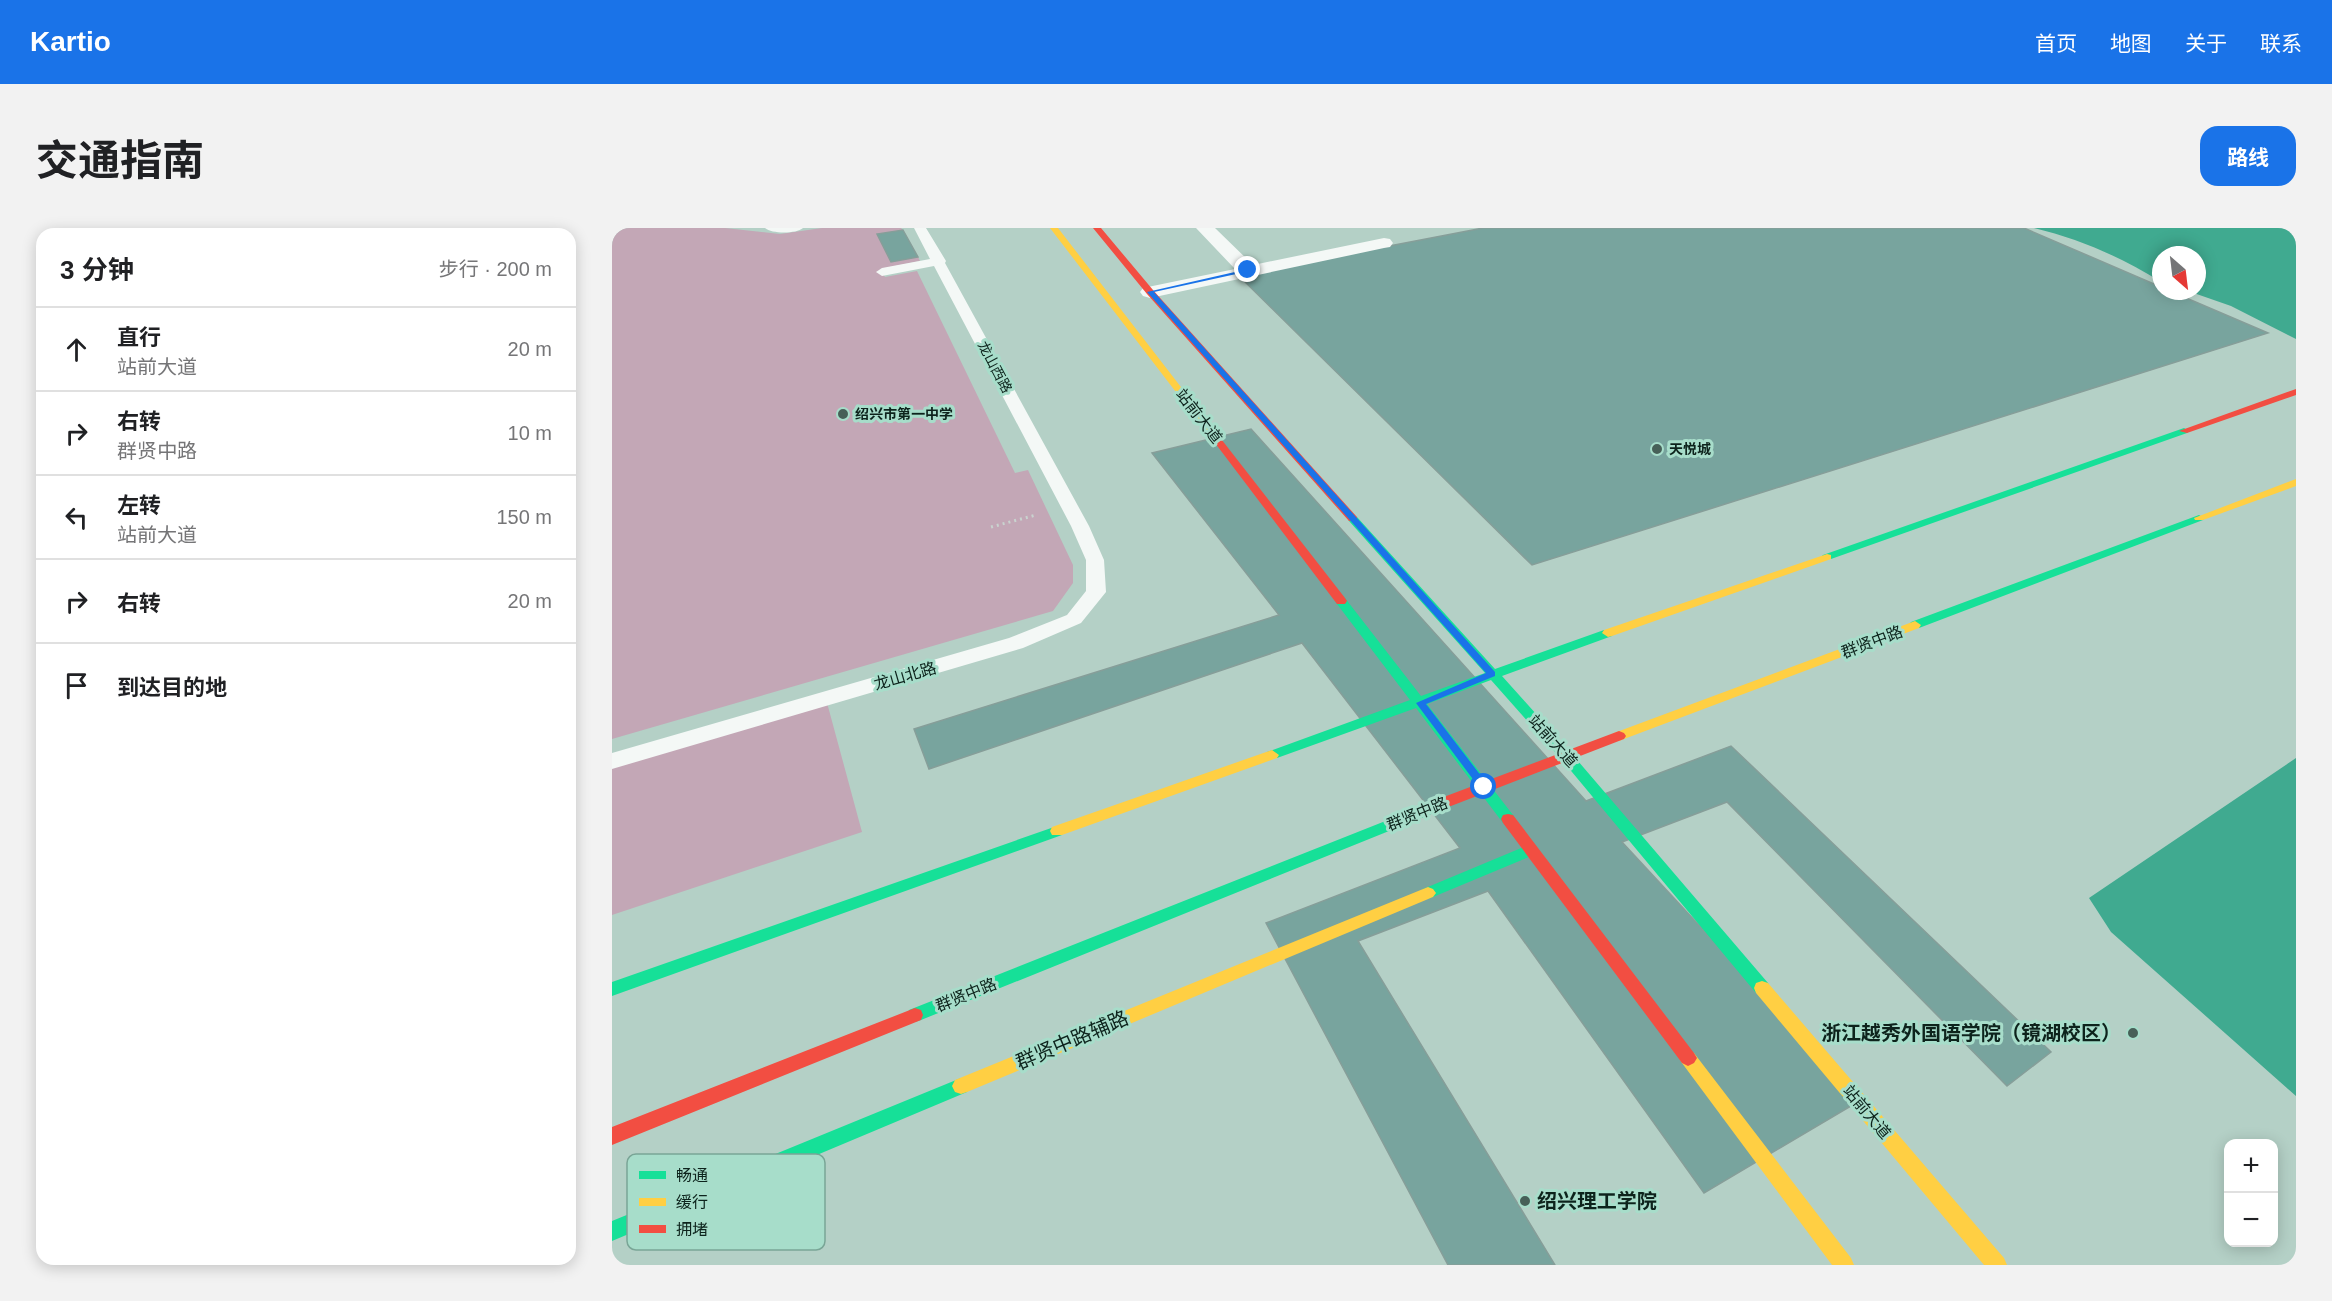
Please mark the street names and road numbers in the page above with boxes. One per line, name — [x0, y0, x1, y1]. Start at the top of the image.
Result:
street label: 龙山西路 — [975, 339, 1015, 395]
street label: 站前大道 — [1173, 386, 1225, 446]
street label: 群贤中路 — [1839, 623, 1905, 661]
street label: 龙山北路 — [872, 659, 938, 693]
street label: 站前大道 — [1525, 712, 1581, 770]
street label: 群贤中路 — [1384, 794, 1450, 834]
street label: 群贤中路 — [933, 975, 999, 1015]
street label: 群贤中路辅路 — [1012, 1006, 1132, 1074]
street label: 站前大道 — [1840, 1082, 1894, 1142]

